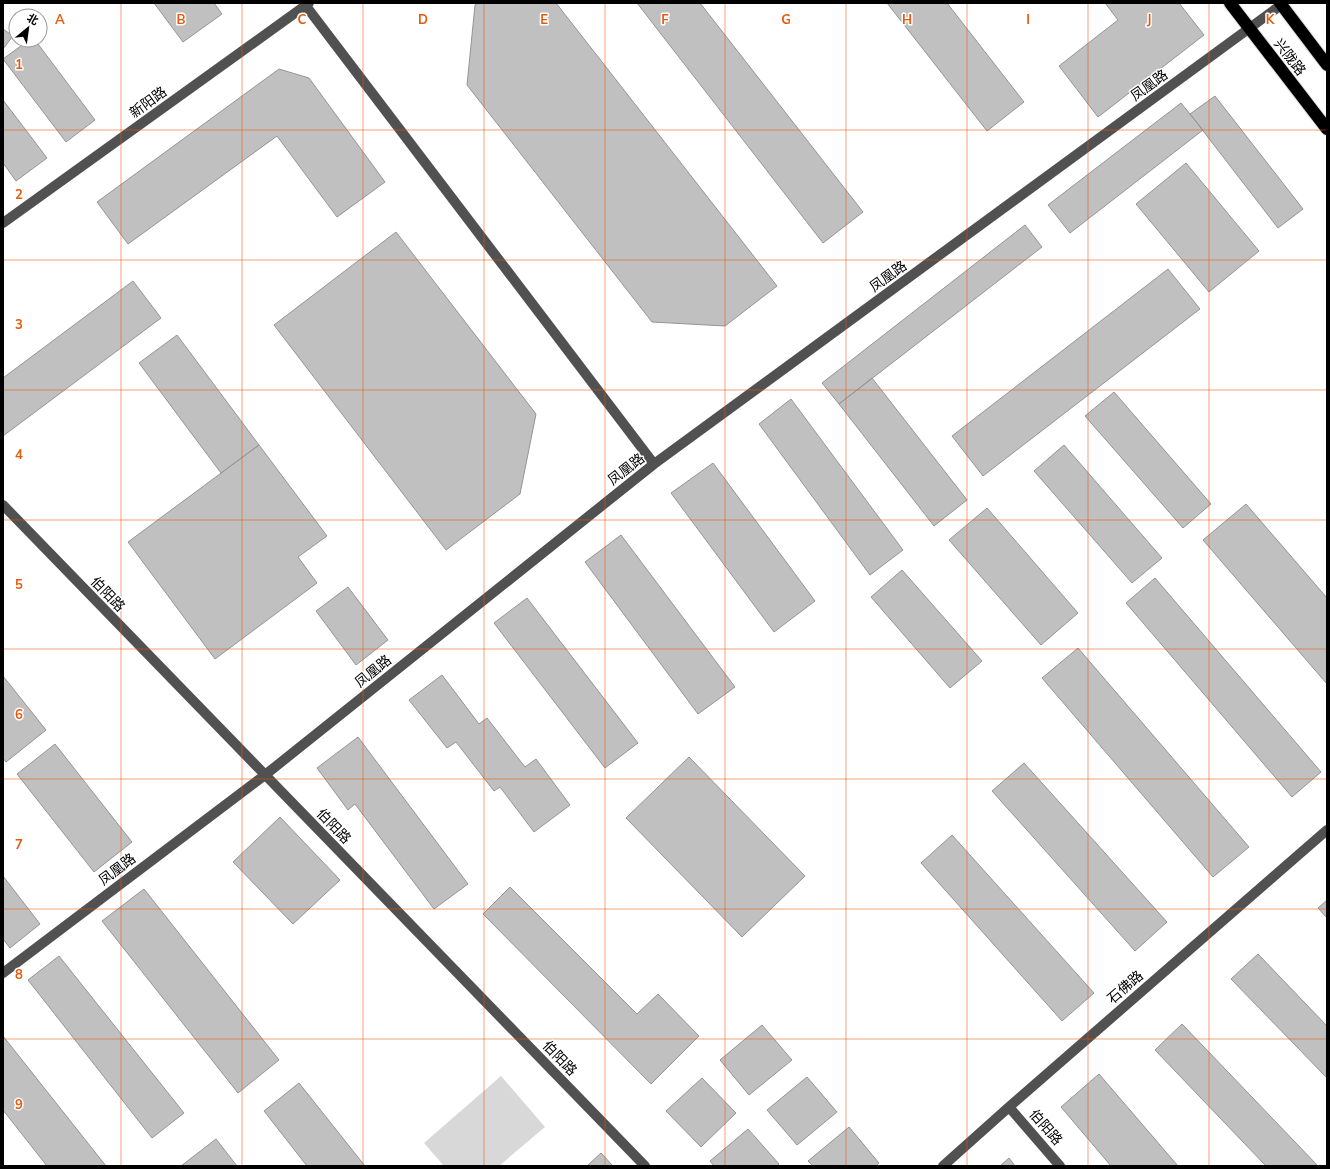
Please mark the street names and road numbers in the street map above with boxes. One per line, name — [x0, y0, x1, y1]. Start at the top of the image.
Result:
street label: 兴陇路 — [1270, 35, 1310, 79]
street label: 凤凰路 — [1127, 65, 1171, 105]
street label: 新阳路 — [126, 82, 170, 122]
street label: 凤凰路 — [866, 256, 910, 296]
street label: 凤凰路 — [604, 449, 648, 489]
street label: 伯阳路 — [87, 573, 129, 615]
street label: 凤凰路 — [351, 651, 395, 691]
street label: 伯阳路 — [313, 805, 355, 847]
street label: 凤凰路 — [95, 849, 139, 889]
street label: 石佛路 — [1103, 966, 1147, 1008]
street label: 伯阳路 — [539, 1037, 581, 1079]
street label: 伯阳路 — [1025, 1105, 1067, 1149]

